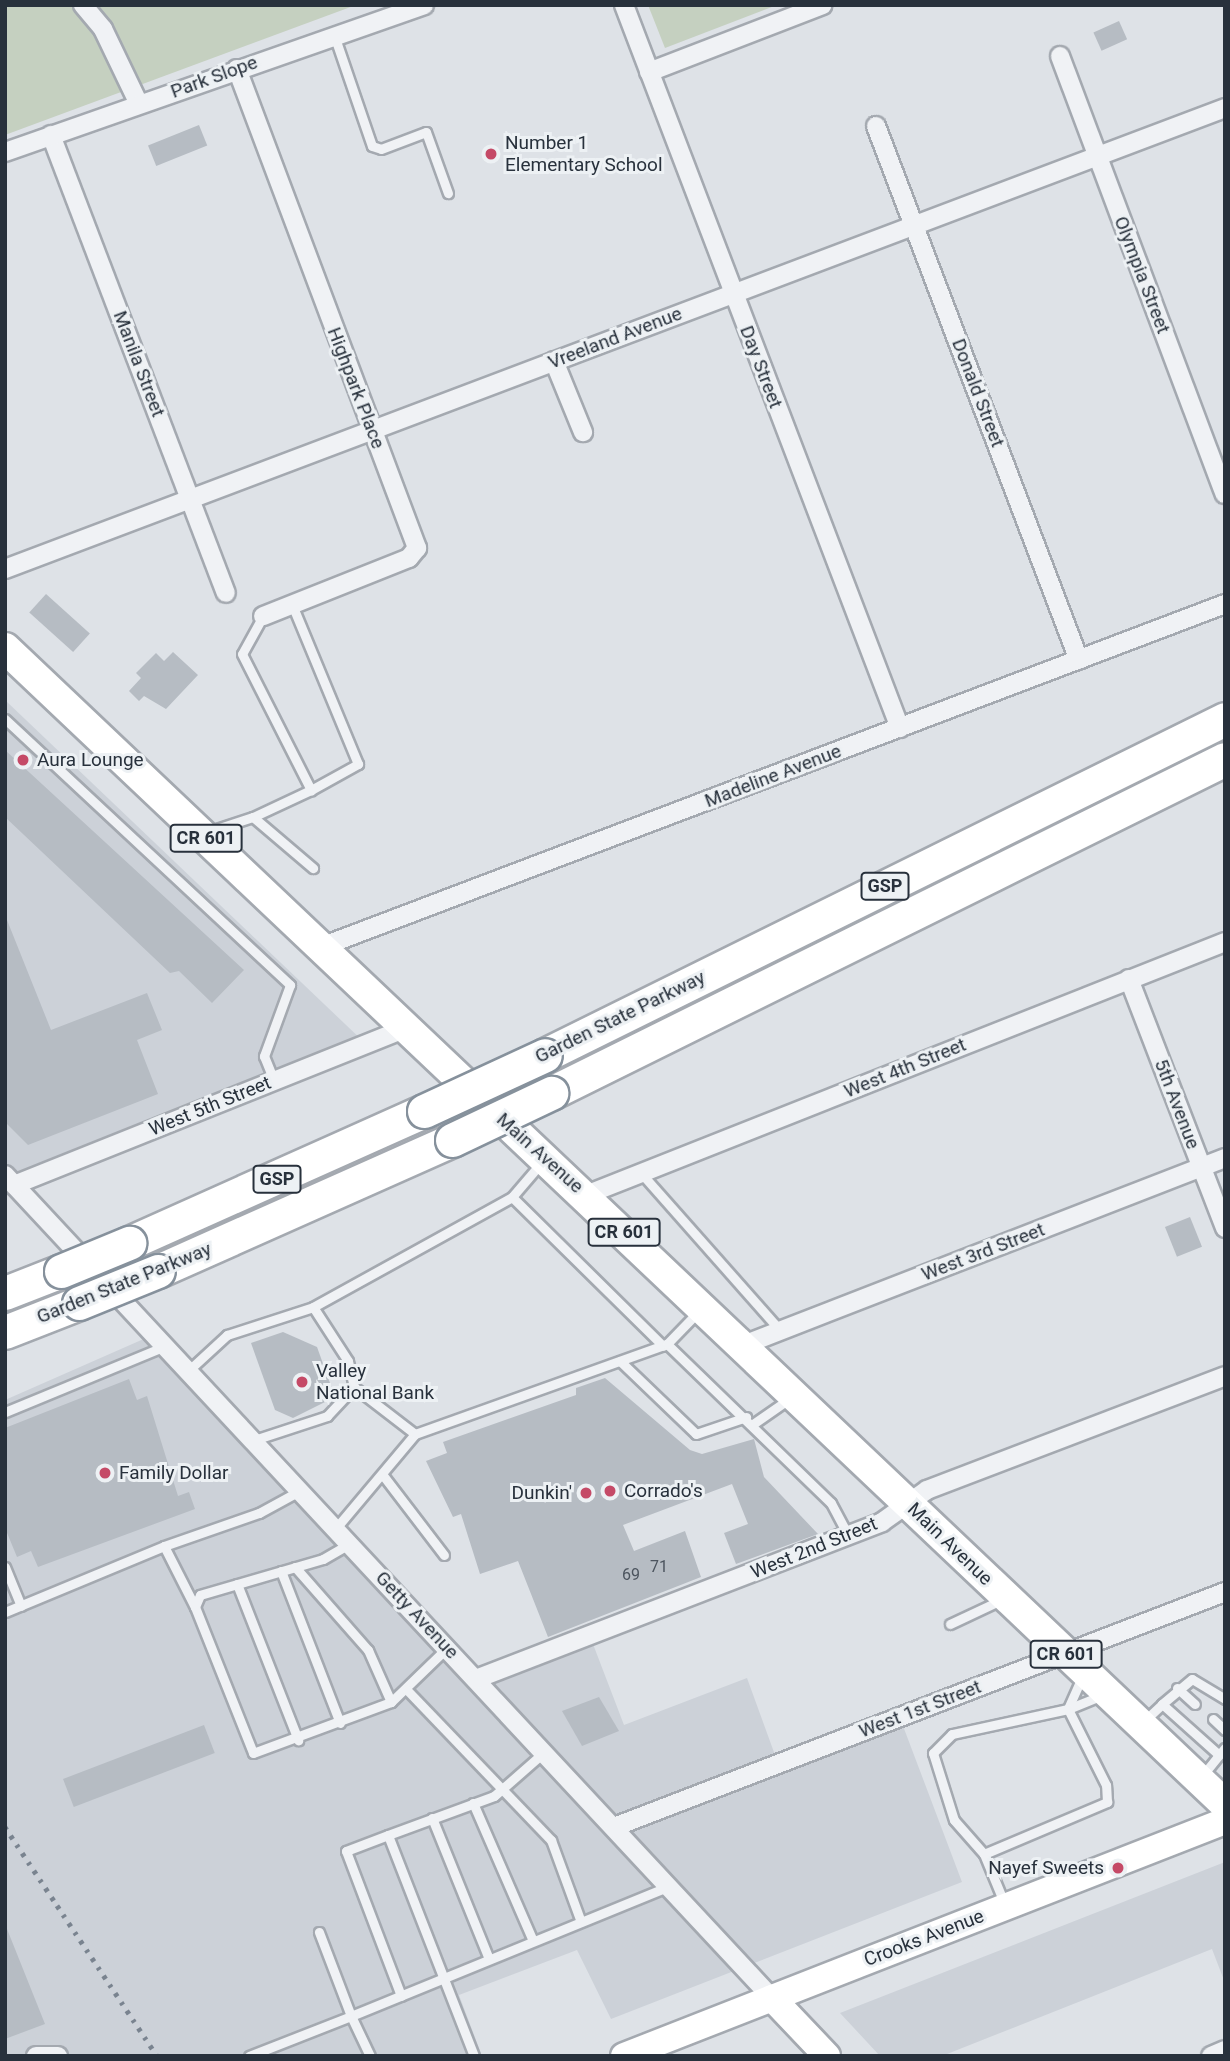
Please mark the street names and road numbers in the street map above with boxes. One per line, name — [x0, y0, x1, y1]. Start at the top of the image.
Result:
street label: Park Slope — [168, 51, 260, 103]
street label: Olympia Street — [1109, 213, 1175, 337]
street label: Vreeland Avenue — [545, 302, 685, 374]
street label: Manila Street — [108, 308, 170, 420]
street label: Day Street — [735, 323, 787, 411]
street label: Highpark Place — [322, 324, 390, 452]
street label: Donald Street — [947, 336, 1009, 450]
street label: Madeline Avenue — [702, 739, 844, 813]
road number: CR 601 — [169, 824, 243, 852]
road number: GSP — [860, 872, 910, 900]
street label: Garden State Parkway — [531, 966, 709, 1068]
street label: West 4th Street — [841, 1033, 969, 1103]
street label: 5th Avenue — [1149, 1056, 1205, 1152]
street label: West 5th Street — [146, 1071, 274, 1141]
street label: Main Avenue — [492, 1108, 588, 1198]
road number: GSP — [252, 1164, 302, 1194]
road number: CR 601 — [587, 1218, 661, 1246]
street label: West 3rd Street — [918, 1218, 1048, 1286]
street label: Garden State Parkway — [33, 1238, 215, 1328]
street label: Main Avenue — [903, 1498, 997, 1590]
street label: West 2nd Street — [748, 1512, 880, 1584]
street label: Getty Avenue — [371, 1567, 463, 1663]
road number: CR 601 — [1029, 1639, 1103, 1668]
street label: West 1st Street — [856, 1675, 984, 1743]
street label: Crooks Avenue — [861, 1905, 987, 1971]

